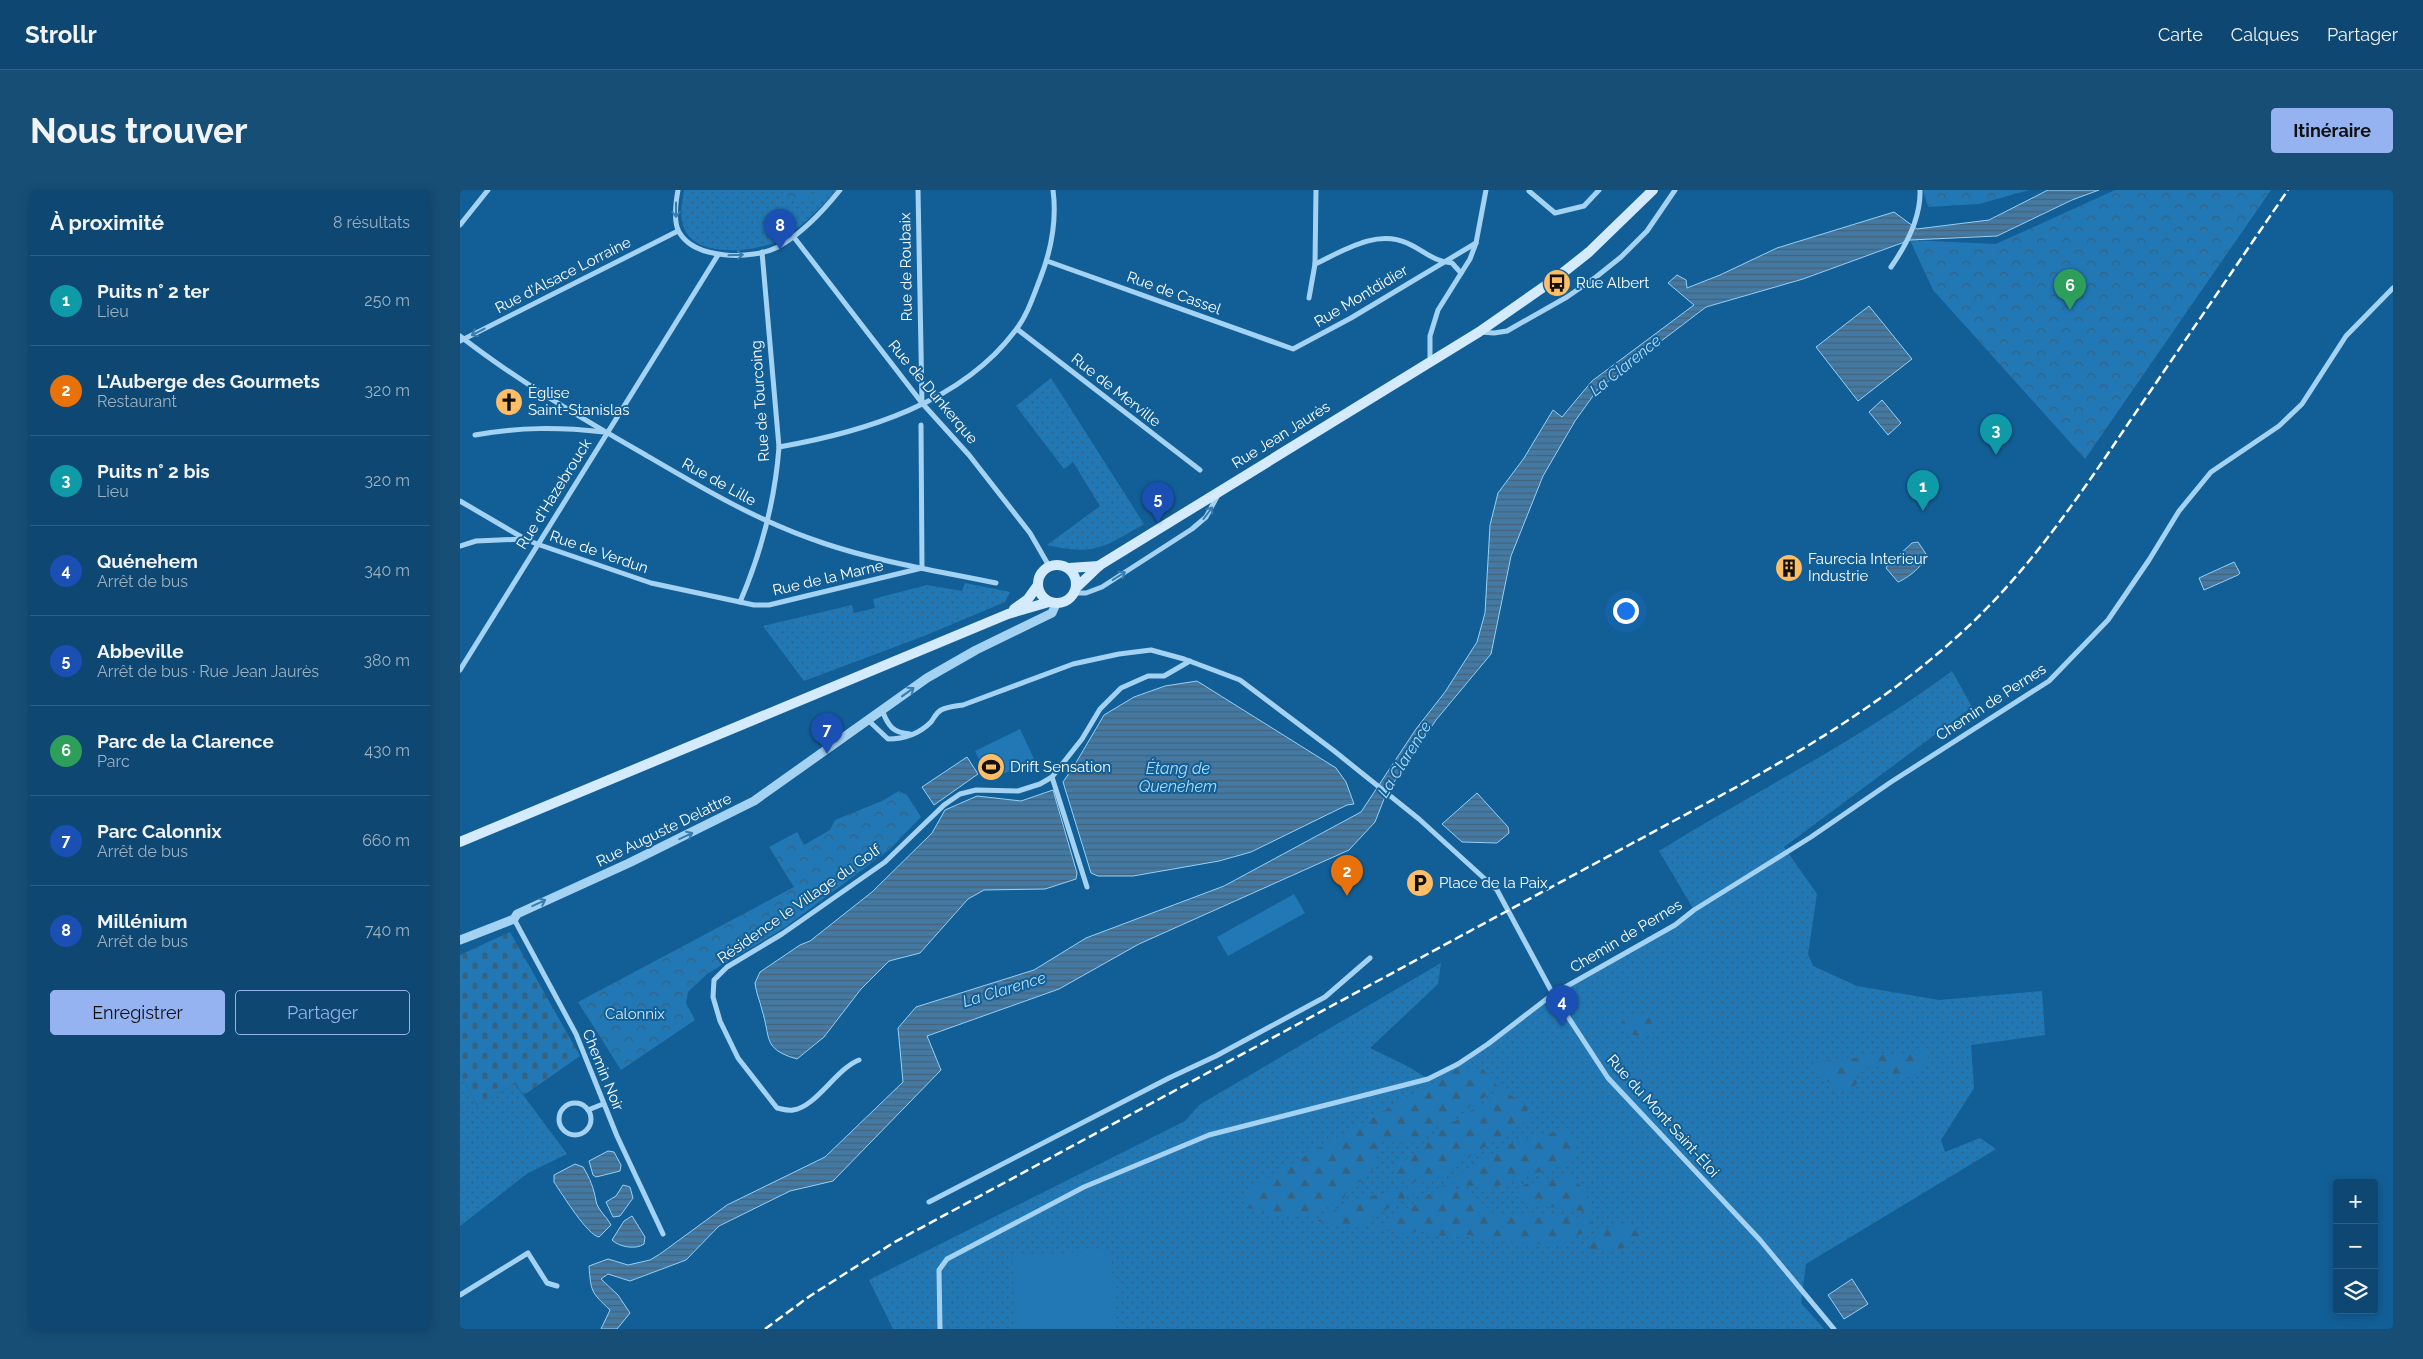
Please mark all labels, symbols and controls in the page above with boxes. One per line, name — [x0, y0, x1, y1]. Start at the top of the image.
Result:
text: Strollr — [25, 20, 97, 49]
text: Carte — [2158, 24, 2203, 45]
text: Calques — [2231, 24, 2299, 45]
text: Partager — [2327, 24, 2398, 45]
button: Itinéraire — [2271, 108, 2393, 153]
text: Nous trouver — [30, 110, 248, 151]
one-way arrow — [671, 202, 681, 218]
pin: 8 — [764, 209, 796, 250]
text: À proximité — [50, 210, 164, 235]
street label: Rue de Roubaix — [896, 212, 916, 322]
text: 8 résultats — [333, 213, 410, 232]
street label: Rue d'Alsace Lorraine — [492, 233, 634, 317]
one-way arrow — [728, 250, 744, 260]
street label: Rue Montdidier — [1311, 261, 1412, 331]
street label: Rue de Cassel — [1124, 268, 1224, 319]
bus stop icon: Rue Albert — [1542, 268, 1572, 298]
pin: 6 — [2054, 269, 2086, 310]
place label: Rue Albert — [1576, 274, 1649, 292]
text: Puits n° 2 ter — [97, 280, 209, 302]
text: 1 — [62, 291, 70, 310]
text: 250 m — [364, 291, 410, 310]
text: Lieu — [97, 302, 129, 321]
one-way arrow — [471, 328, 486, 337]
water label: La Clarence — [1586, 331, 1665, 400]
street label: Rue de Dunkerque — [884, 336, 982, 448]
street label: Rue de Tourcoing — [747, 340, 773, 462]
street label: Rue de Merville — [1068, 350, 1164, 431]
text: L'Auberge des Gourmets — [97, 370, 320, 392]
text: 2 — [61, 381, 71, 400]
text: 320 m — [365, 381, 410, 400]
place label: Église Saint-Stanislas — [528, 384, 629, 419]
church icon: Église Saint-Stanislas — [494, 387, 524, 417]
text: Restaurant — [97, 392, 177, 411]
street label: Rue Jean Jaurès — [1229, 398, 1333, 472]
pin: 3 — [1980, 414, 2012, 455]
street label: Rue d'Hazebrouck — [513, 435, 595, 553]
street label: Rue de Lille — [679, 454, 759, 510]
text: Puits n° 2 bis — [97, 460, 210, 482]
pin: 1 — [1907, 470, 1939, 511]
text: 3 — [62, 471, 70, 490]
text: 320 m — [365, 471, 410, 490]
text: Lieu — [97, 482, 129, 501]
pin: 5 — [1142, 482, 1174, 523]
one-way arrow — [1203, 506, 1213, 520]
street label: Rue de Verdun — [548, 527, 650, 577]
text: Quénehem — [97, 550, 198, 572]
place label: Faurecia Interieur Industrie — [1808, 550, 1929, 585]
building icon: Faurecia Interieur Industrie — [1774, 553, 1804, 583]
street label: Rue de la Marne — [771, 556, 885, 600]
text: 4 — [61, 561, 71, 580]
text: 340 m — [364, 561, 410, 580]
one-way arrow — [1112, 571, 1126, 581]
text: Arrêt de bus — [97, 572, 188, 591]
your location — [1613, 598, 1639, 624]
text: Abbeville — [97, 640, 184, 662]
text: 5 — [62, 651, 70, 670]
text: 380 m — [363, 651, 410, 670]
street label: Chemin de Pernes — [1933, 660, 2049, 744]
text: Arrêt de bus · Rue Jean Jaurès — [97, 662, 319, 681]
one-way arrow — [901, 687, 915, 697]
pin: 7 — [811, 713, 843, 754]
water label: La Clarence — [1374, 717, 1436, 801]
text: Parc de la Clarence — [97, 730, 274, 752]
text: 6 — [61, 741, 71, 760]
text: 430 m — [364, 741, 410, 760]
text: Parc — [97, 752, 130, 771]
sports icon: Drift Sensation — [976, 752, 1006, 782]
place label: Drift Sensation — [1010, 758, 1111, 776]
water label: Étang de Quenehem — [1139, 758, 1217, 796]
street label: Rue Auguste Delattre — [593, 789, 735, 871]
text: Parc Calonnix — [97, 820, 221, 842]
one-way arrow — [678, 830, 693, 840]
text: 7 — [62, 831, 70, 850]
text: 660 m — [362, 831, 410, 850]
street label: Résidence le Village du Golf — [714, 840, 885, 967]
text: Arrêt de bus — [97, 842, 188, 861]
pin: 2 — [1331, 855, 1363, 896]
parking icon: Place de la Paix — [1405, 868, 1435, 898]
place label: Place de la Paix — [1439, 874, 1548, 892]
street label: Chemin de Pernes — [1567, 895, 1685, 977]
one-way arrow — [531, 898, 546, 908]
text: Millénium — [97, 910, 187, 932]
text: 8 — [61, 921, 71, 940]
text: 740 m — [365, 921, 410, 940]
text: Arrêt de bus — [97, 932, 188, 951]
water label: La Clarence — [960, 968, 1048, 1011]
pin: 4 — [1546, 985, 1578, 1026]
button: Enregistrer — [50, 990, 225, 1035]
button: Partager — [235, 990, 410, 1035]
park label: Calonnix — [605, 1005, 665, 1023]
street label: Chemin Noir — [578, 1027, 628, 1114]
street label: Rue du Mont Saint-Éloi — [1603, 1051, 1723, 1181]
map controls — [2333, 1179, 2378, 1314]
button: + — [2333, 1179, 2378, 1224]
button: − — [2333, 1224, 2378, 1269]
button: layers — [2333, 1269, 2378, 1314]

